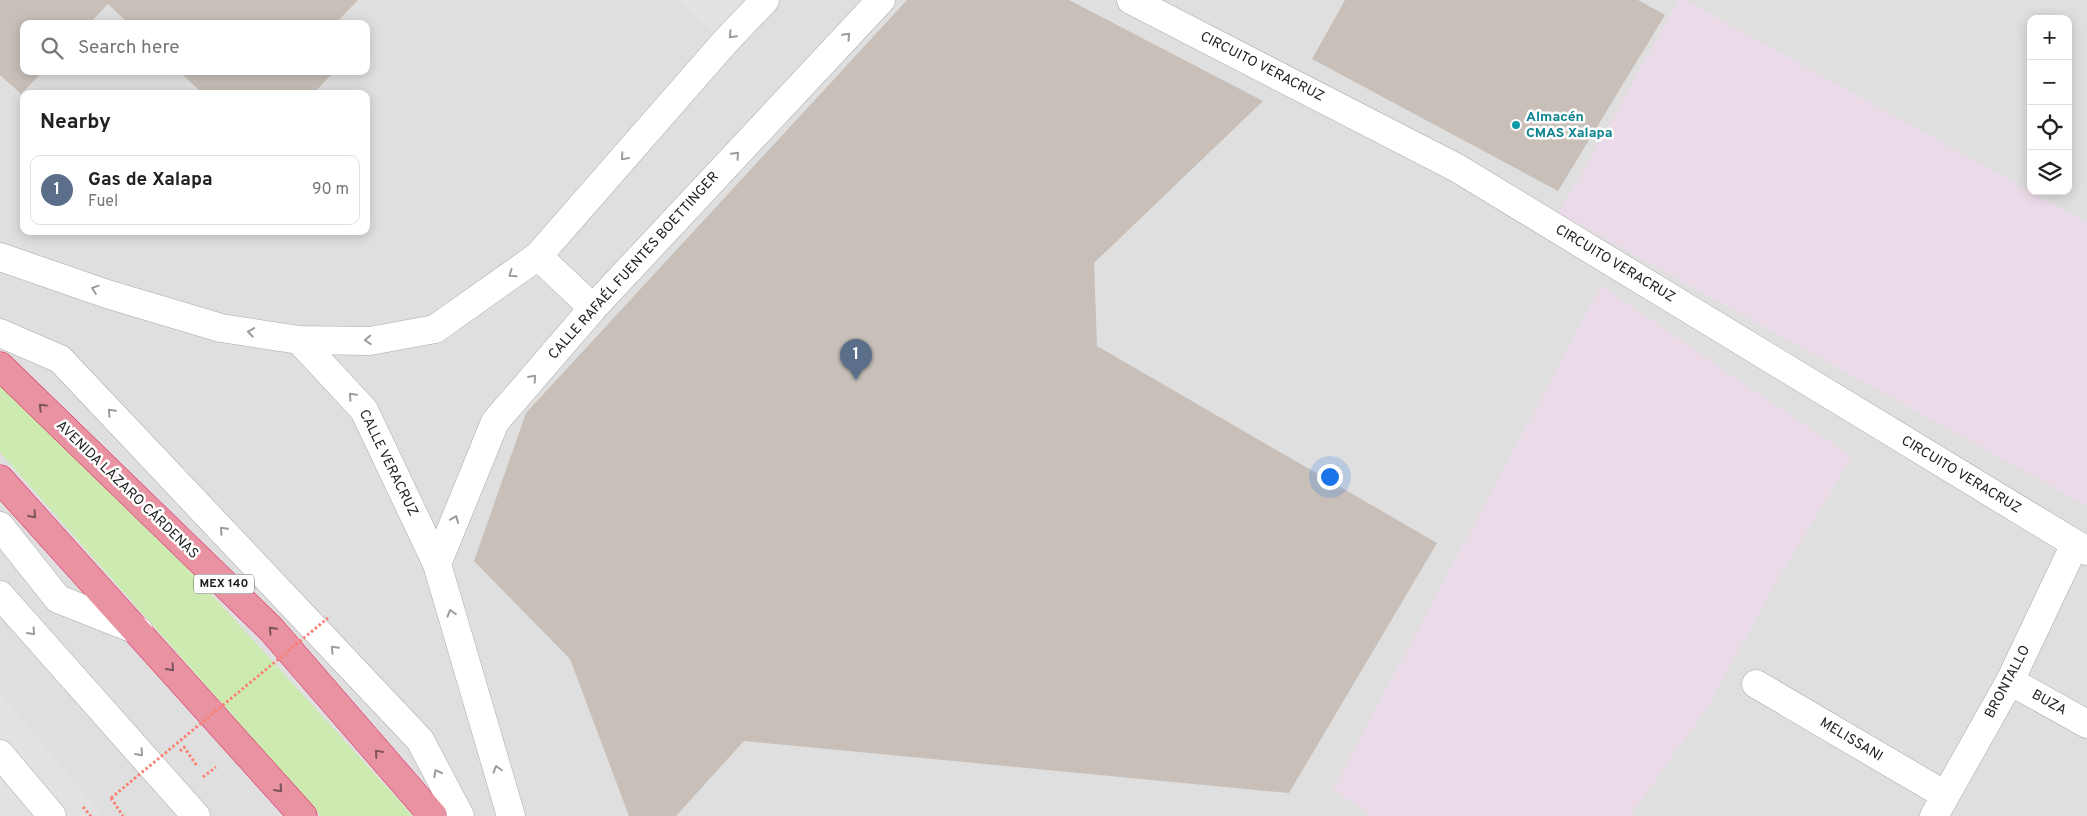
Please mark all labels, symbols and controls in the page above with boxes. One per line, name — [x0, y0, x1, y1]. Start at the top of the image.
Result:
map controls — [2027, 15, 2072, 195]
button: + — [2027, 15, 2072, 60]
search box — [20, 20, 370, 75]
street label: CIRCUITO VERACRUZ — [1197, 28, 1327, 106]
one-way arrow — [729, 30, 738, 39]
one-way arrow — [841, 32, 850, 41]
icon: search — [38, 34, 66, 62]
text: Search here — [78, 36, 180, 60]
button: − — [2027, 60, 2072, 105]
button: locate — [2027, 105, 2072, 150]
text: Nearby — [40, 109, 111, 136]
place label: Almacén CMAS Xalapa — [1526, 109, 1612, 142]
marker: Almacén CMAS Xalapa — [1510, 119, 1522, 131]
button: layers — [2027, 150, 2072, 195]
one-way arrow — [730, 151, 739, 160]
one-way arrow — [621, 152, 630, 161]
text: Gas de Xalapa — [88, 168, 213, 192]
street label: CALLE RAFAÉL FUENTES BOETTINGER — [544, 168, 723, 363]
text: 1 — [54, 180, 60, 200]
text: 90 m — [312, 180, 349, 200]
text: Fuel — [88, 192, 118, 212]
street label: CIRCUITO VERACRUZ — [1552, 221, 1678, 307]
one-way arrow — [509, 268, 518, 277]
one-way arrow — [91, 285, 100, 295]
one-way arrow — [247, 328, 256, 338]
one-way arrow — [364, 335, 372, 346]
pin: 1 — [840, 339, 872, 380]
one-way arrow — [527, 375, 536, 384]
one-way arrow — [349, 393, 358, 402]
one-way arrow — [39, 404, 48, 413]
street label: CALLE VERACRUZ — [355, 407, 421, 519]
one-way arrow — [108, 409, 117, 418]
street label: AVENIDA LÁZARO CÁRDENAS — [52, 417, 202, 563]
street label: CIRCUITO VERACRUZ — [1898, 432, 2024, 518]
your location — [1317, 464, 1343, 490]
one-way arrow — [27, 510, 36, 519]
one-way arrow — [449, 515, 460, 524]
one-way arrow — [220, 527, 229, 536]
road number: MEX 140 — [194, 574, 254, 594]
one-way arrow — [447, 610, 457, 618]
one-way arrow — [26, 627, 35, 636]
one-way arrow — [269, 627, 278, 636]
street label: BRONTALLO — [1982, 643, 2034, 721]
one-way arrow — [331, 645, 340, 654]
one-way arrow — [165, 662, 174, 671]
street label: BUZA — [2029, 687, 2069, 719]
street label: MELISSANI — [1816, 715, 1886, 765]
one-way arrow — [135, 748, 144, 757]
one-way arrow — [375, 749, 384, 758]
one-way arrow — [493, 766, 503, 774]
one-way arrow — [433, 769, 443, 778]
one-way arrow — [274, 784, 283, 793]

